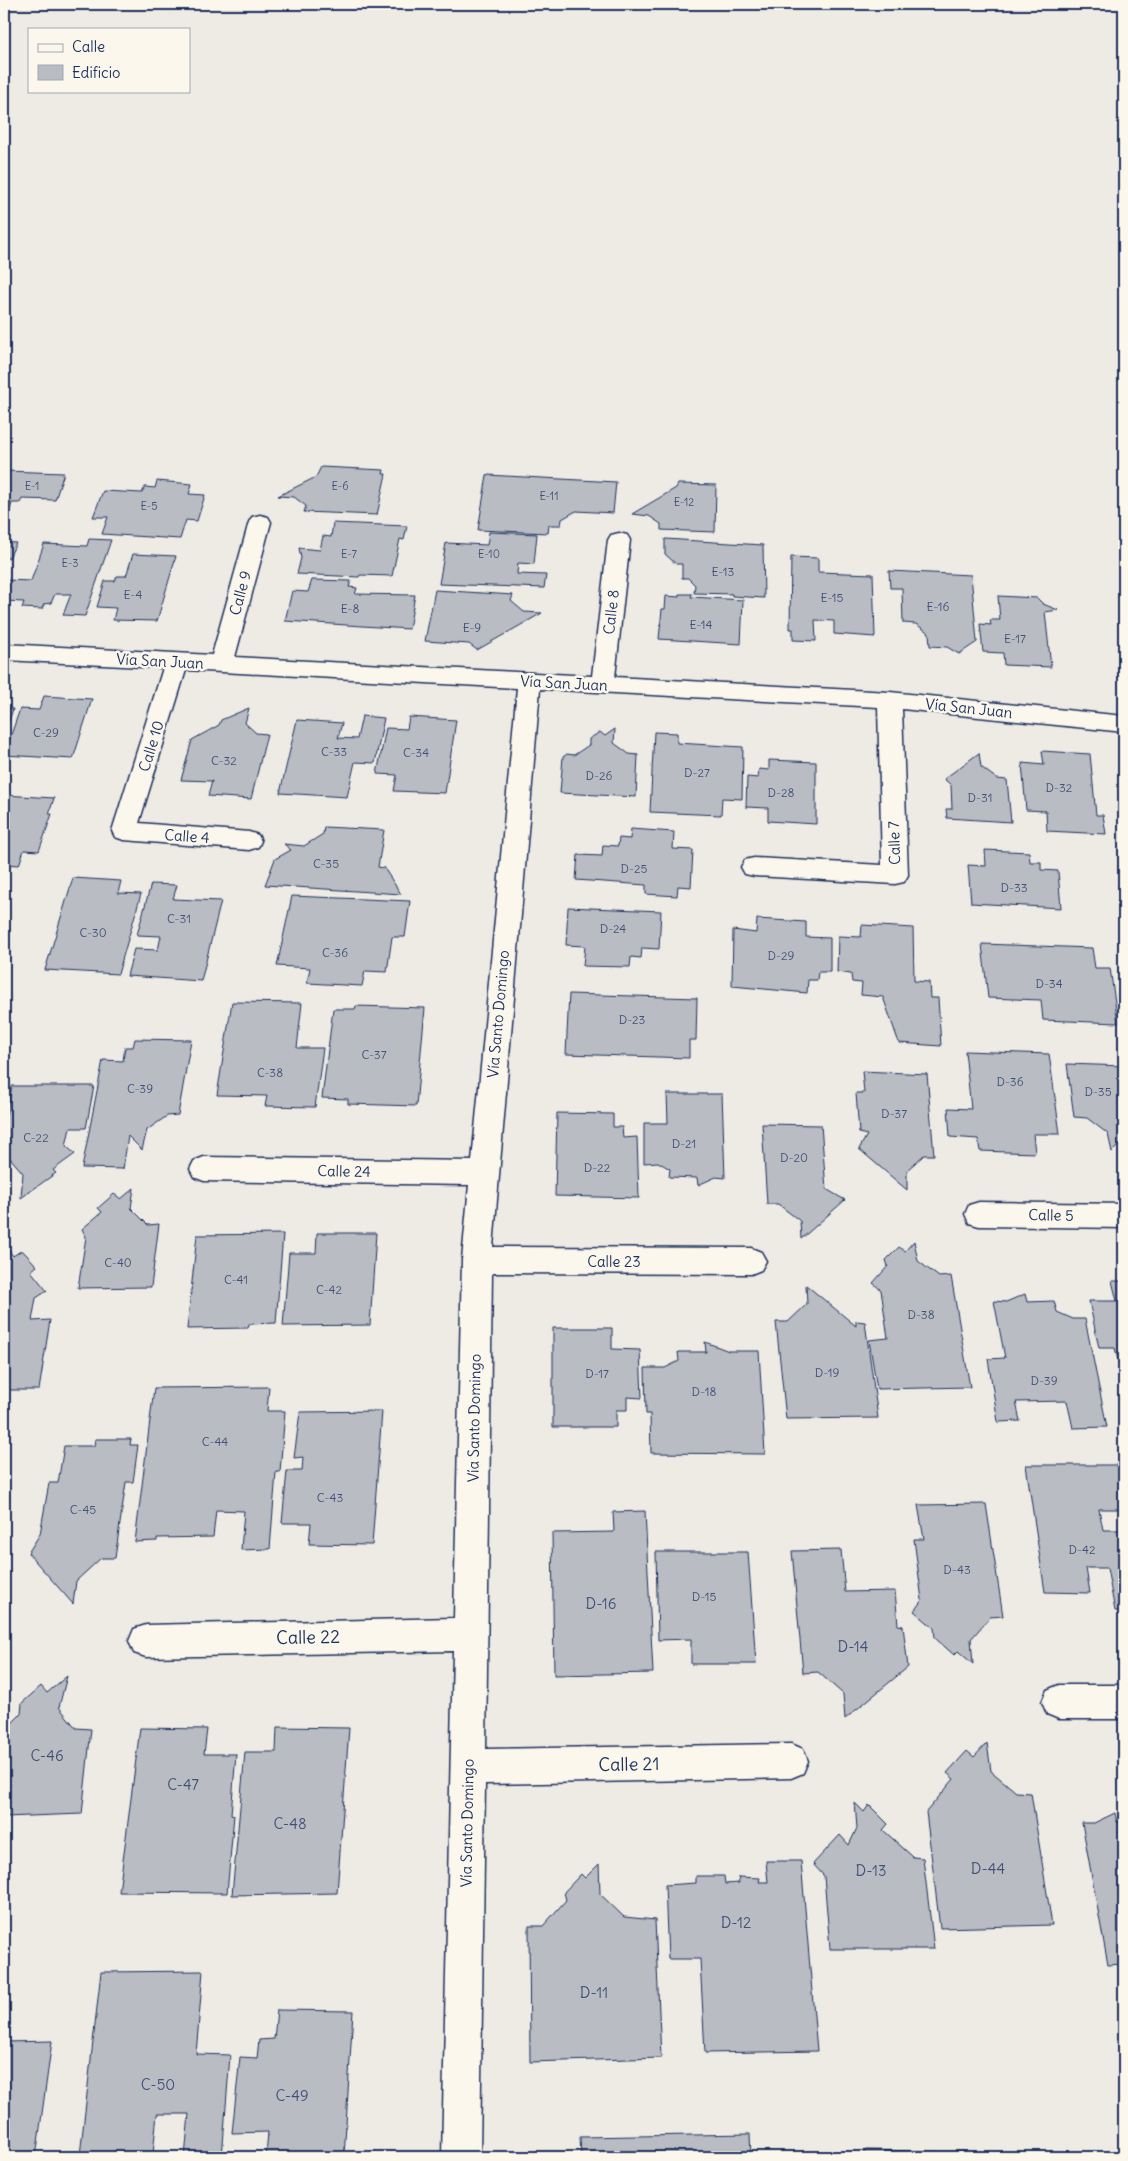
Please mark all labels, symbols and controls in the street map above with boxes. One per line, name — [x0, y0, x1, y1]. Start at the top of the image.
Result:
legend — [28, 28, 190, 92]
text: Calle — [72, 37, 105, 56]
text: Edificio — [72, 63, 120, 82]
house number: E-1 — [25, 479, 39, 493]
house number: E-6 — [331, 479, 349, 493]
house number: E-11 — [539, 489, 559, 503]
house number: E-12 — [674, 495, 694, 509]
house number: E-5 — [140, 499, 158, 513]
house number: E-7 — [341, 547, 357, 561]
house number: E-10 — [478, 547, 500, 561]
house number: E-3 — [62, 556, 78, 570]
house number: E-13 — [712, 564, 735, 579]
street label: Calle 9 — [225, 569, 255, 617]
house number: E-4 — [124, 587, 142, 602]
street label: Calle 8 — [599, 588, 623, 636]
house number: E-15 — [821, 590, 844, 605]
house number: E-16 — [927, 599, 950, 614]
house number: E-8 — [341, 601, 359, 616]
house number: E-14 — [690, 617, 713, 632]
house number: E-9 — [463, 620, 481, 635]
house number: E-17 — [1004, 631, 1026, 646]
street label: Vía San Juan — [116, 649, 205, 673]
street label: Vía San Juan — [520, 671, 609, 695]
street label: Vía San Juan — [924, 694, 1014, 722]
street label: Calle 10 — [134, 718, 168, 774]
house number: C-29 — [33, 725, 59, 740]
house number: C-33 — [321, 744, 347, 759]
house number: C-34 — [403, 745, 429, 760]
house number: C-32 — [211, 753, 237, 768]
house number: D-27 — [684, 765, 710, 780]
house number: D-26 — [586, 768, 612, 783]
house number: D-32 — [1046, 780, 1073, 795]
house number: D-28 — [768, 785, 794, 800]
house number: D-31 — [968, 790, 992, 805]
street label: Calle 7 — [884, 821, 904, 865]
street label: Calle 4 — [164, 825, 211, 847]
house number: C-35 — [313, 856, 339, 871]
house number: D-25 — [621, 861, 647, 876]
house number: D-33 — [1000, 880, 1028, 895]
house number: C-31 — [167, 911, 191, 926]
house number: D-24 — [600, 921, 626, 936]
house number: C-30 — [79, 925, 107, 940]
house number: C-36 — [322, 945, 348, 960]
house number: D-29 — [768, 948, 794, 963]
street label: Vía Santo Domingo — [483, 949, 513, 1079]
house number: D-34 — [1035, 976, 1063, 991]
house number: D-23 — [619, 1012, 646, 1027]
house number: C-37 — [361, 1047, 387, 1062]
house number: C-38 — [257, 1065, 283, 1080]
house number: D-36 — [996, 1074, 1024, 1089]
house number: C-39 — [127, 1081, 153, 1096]
house number: D-35 — [1084, 1084, 1112, 1099]
house number: D-37 — [881, 1106, 907, 1121]
house number: C-22 — [23, 1130, 49, 1145]
house number: D-21 — [672, 1136, 696, 1151]
house number: D-20 — [780, 1150, 808, 1165]
house number: D-22 — [584, 1160, 611, 1175]
street label: Calle 24 — [317, 1161, 371, 1181]
street label: Calle 5 — [1028, 1205, 1074, 1225]
street label: Calle 23 — [587, 1252, 641, 1271]
house number: C-40 — [104, 1255, 132, 1270]
house number: C-41 — [224, 1272, 248, 1287]
house number: C-42 — [316, 1282, 343, 1297]
house number: D-38 — [907, 1307, 935, 1322]
street label: Vía Santo Domingo — [463, 1354, 485, 1482]
house number: D-19 — [815, 1365, 839, 1380]
house number: D-17 — [585, 1366, 609, 1381]
house number: D-39 — [1030, 1373, 1058, 1388]
house number: D-18 — [692, 1384, 716, 1399]
house number: C-44 — [202, 1434, 228, 1449]
house number: C-43 — [317, 1490, 343, 1505]
house number: C-45 — [70, 1502, 96, 1517]
house number: D-42 — [1068, 1542, 1096, 1557]
house number: D-43 — [943, 1562, 971, 1577]
house number: D-15 — [692, 1589, 716, 1604]
house number: D-16 — [586, 1594, 616, 1613]
street label: Calle 22 — [276, 1625, 340, 1649]
house number: D-14 — [838, 1637, 869, 1656]
house number: C-46 — [30, 1746, 64, 1765]
street label: Calle 21 — [598, 1752, 660, 1776]
street label: Vía Santo Domingo — [456, 1759, 478, 1887]
house number: C-47 — [167, 1775, 199, 1794]
house number: C-48 — [273, 1814, 307, 1833]
house number: D-44 — [971, 1859, 1006, 1878]
house number: D-13 — [856, 1861, 886, 1880]
house number: D-12 — [721, 1913, 751, 1932]
house number: D-11 — [580, 1983, 608, 2002]
house number: C-50 — [141, 2075, 175, 2094]
house number: C-49 — [275, 2086, 309, 2105]

